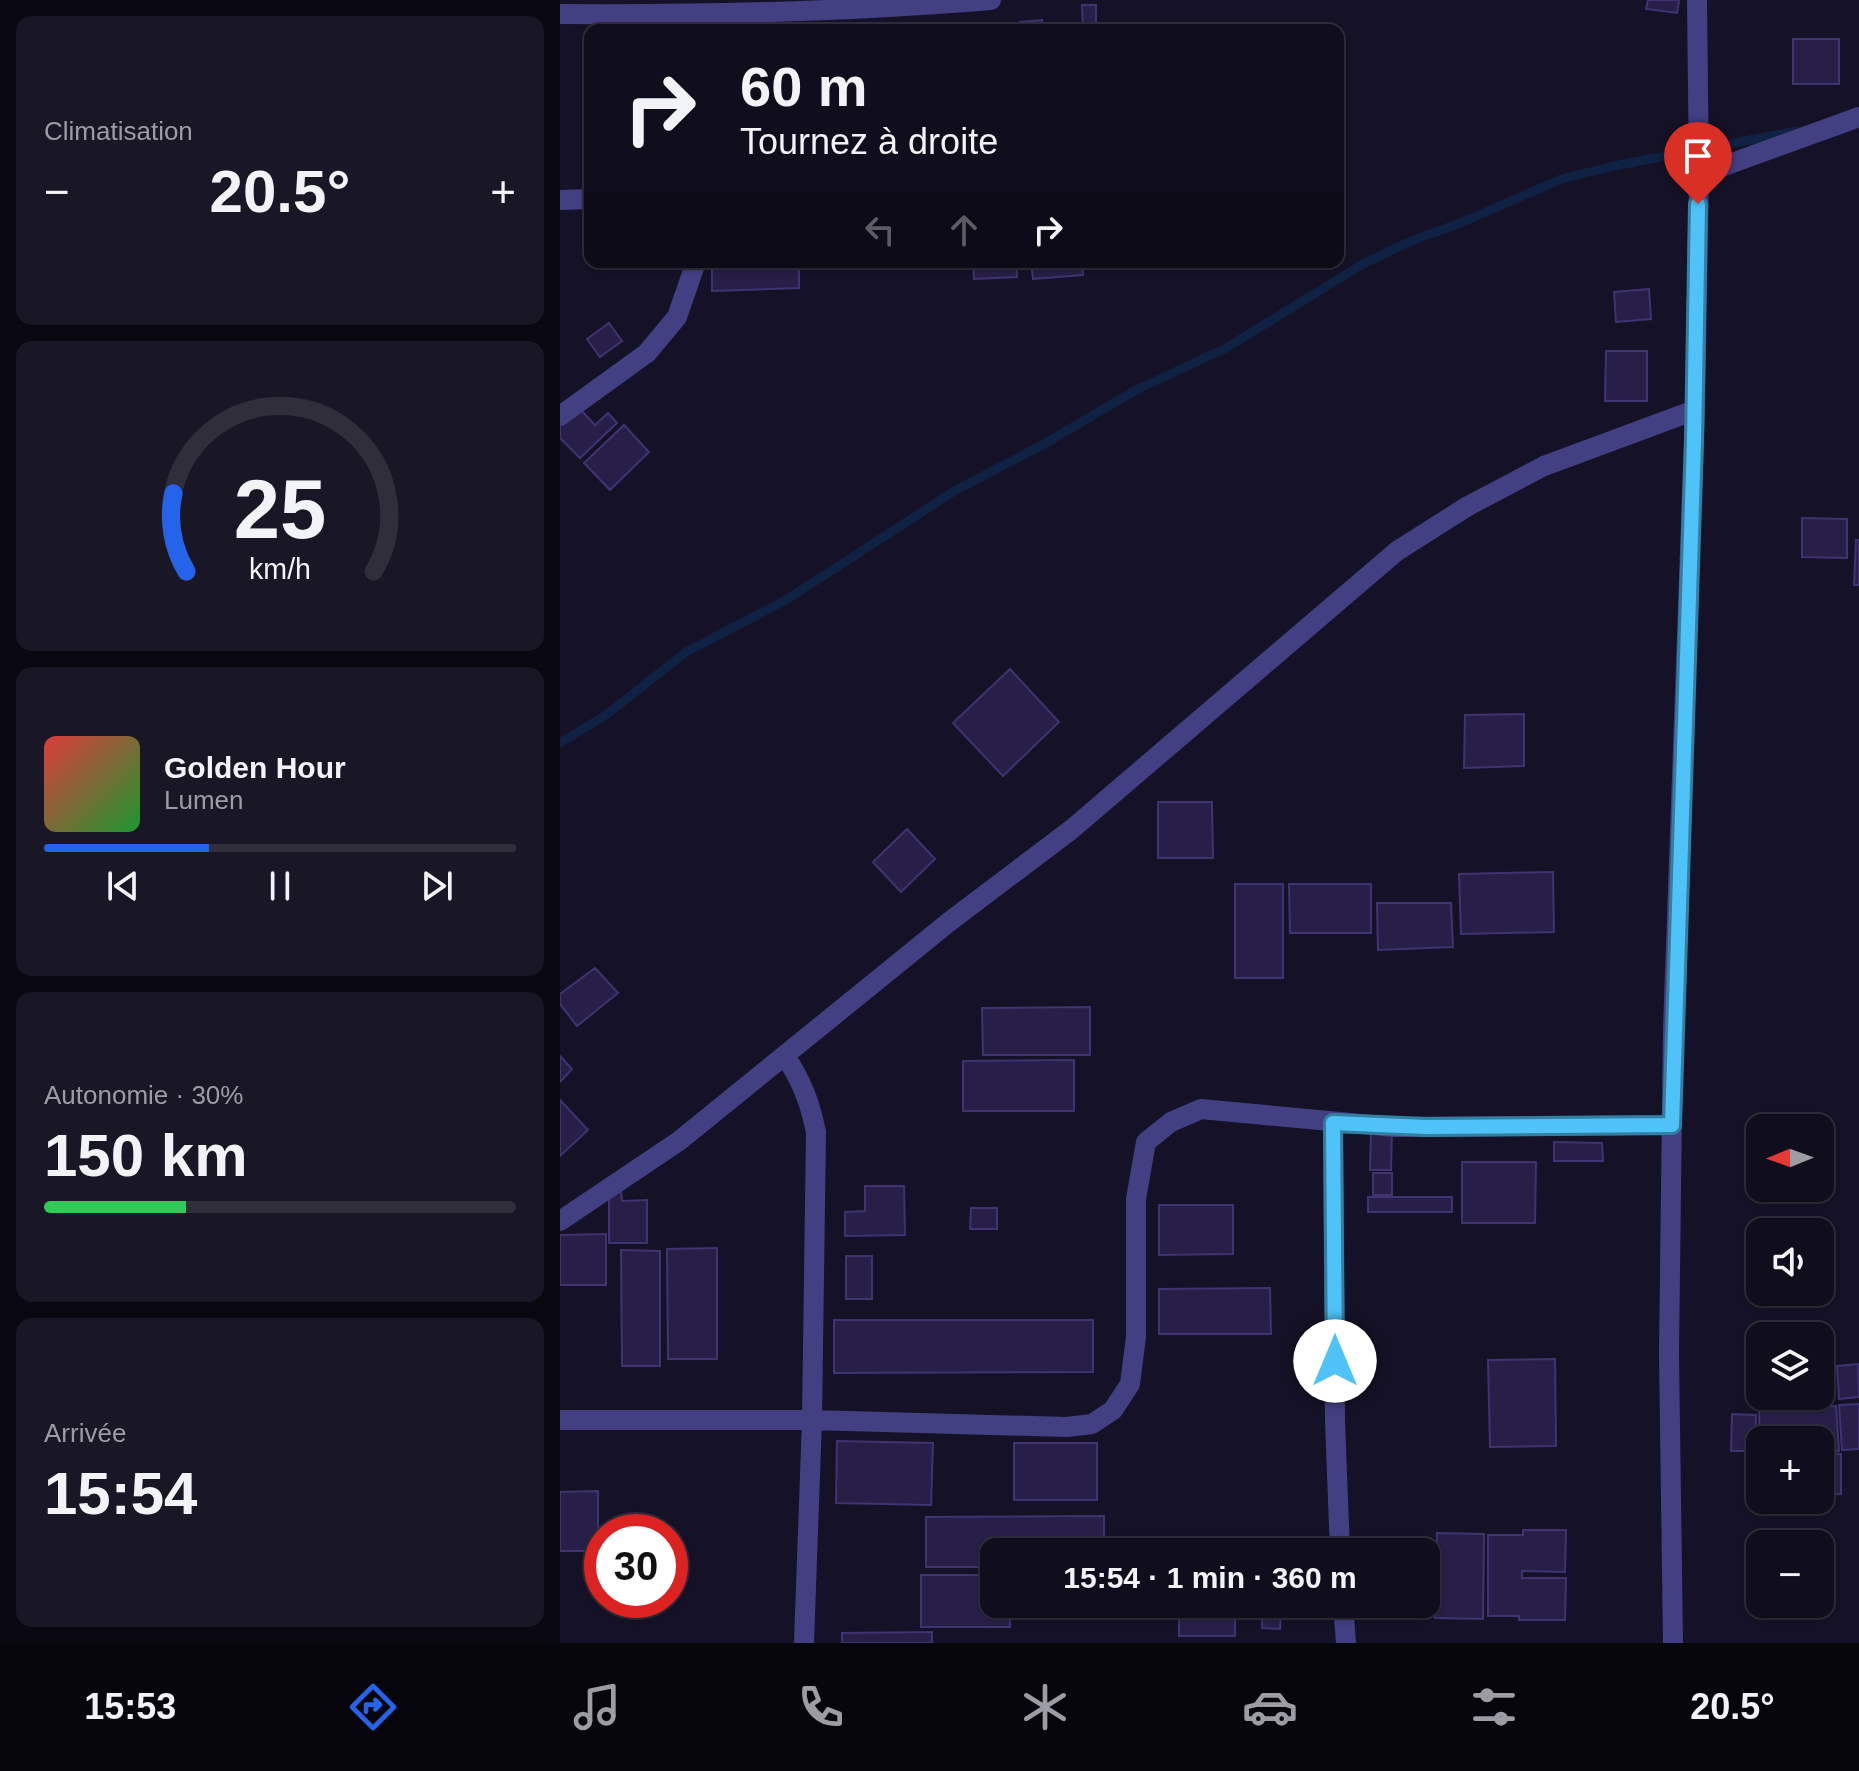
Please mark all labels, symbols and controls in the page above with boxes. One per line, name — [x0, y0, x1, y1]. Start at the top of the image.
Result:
text: 60 m — [740, 55, 868, 118]
icon: right — [608, 56, 712, 160]
text: Climatisation — [44, 116, 193, 146]
text: Tournez à droite — [740, 121, 998, 162]
pin — [1664, 122, 1732, 204]
icon: arrive — [1676, 134, 1720, 178]
text: 20.5° — [210, 158, 350, 225]
text: − — [44, 167, 70, 216]
text: + — [490, 167, 516, 216]
icon: left — [858, 208, 902, 252]
icon: ahead — [942, 208, 986, 252]
icon: right — [1026, 208, 1070, 252]
text: 25 — [234, 463, 326, 556]
text: km/h — [249, 553, 311, 585]
text: Golden Hour — [164, 751, 346, 784]
text: Lumen — [164, 785, 244, 815]
icon: previous — [101, 864, 145, 908]
icon: pause — [258, 864, 302, 908]
icon: next — [415, 864, 459, 908]
text: Autonomie · 30% — [44, 1080, 243, 1110]
north arrow — [1746, 1114, 1834, 1202]
map controls — [1746, 1114, 1834, 1618]
text: 150 km — [44, 1122, 248, 1189]
button: sound — [1746, 1218, 1834, 1306]
position arrow — [1293, 1319, 1377, 1403]
button: layers — [1746, 1322, 1834, 1410]
text: Arrivée — [44, 1418, 126, 1448]
button: + — [1746, 1426, 1834, 1514]
text: 15:54 — [44, 1460, 197, 1527]
speed limit sign: 30 — [584, 1514, 688, 1618]
button: − — [1746, 1530, 1834, 1618]
text: 15:54 · 1 min · 360 m — [1063, 1561, 1357, 1594]
icon: directions — [345, 1679, 401, 1735]
icon: music — [569, 1679, 625, 1735]
icon: phone — [793, 1679, 849, 1735]
icon: climate — [1017, 1679, 1073, 1735]
icon: car — [1242, 1679, 1298, 1735]
icon: filters — [1466, 1679, 1522, 1735]
text: 15:53 — [84, 1686, 176, 1727]
text: 20.5° — [1690, 1686, 1775, 1727]

